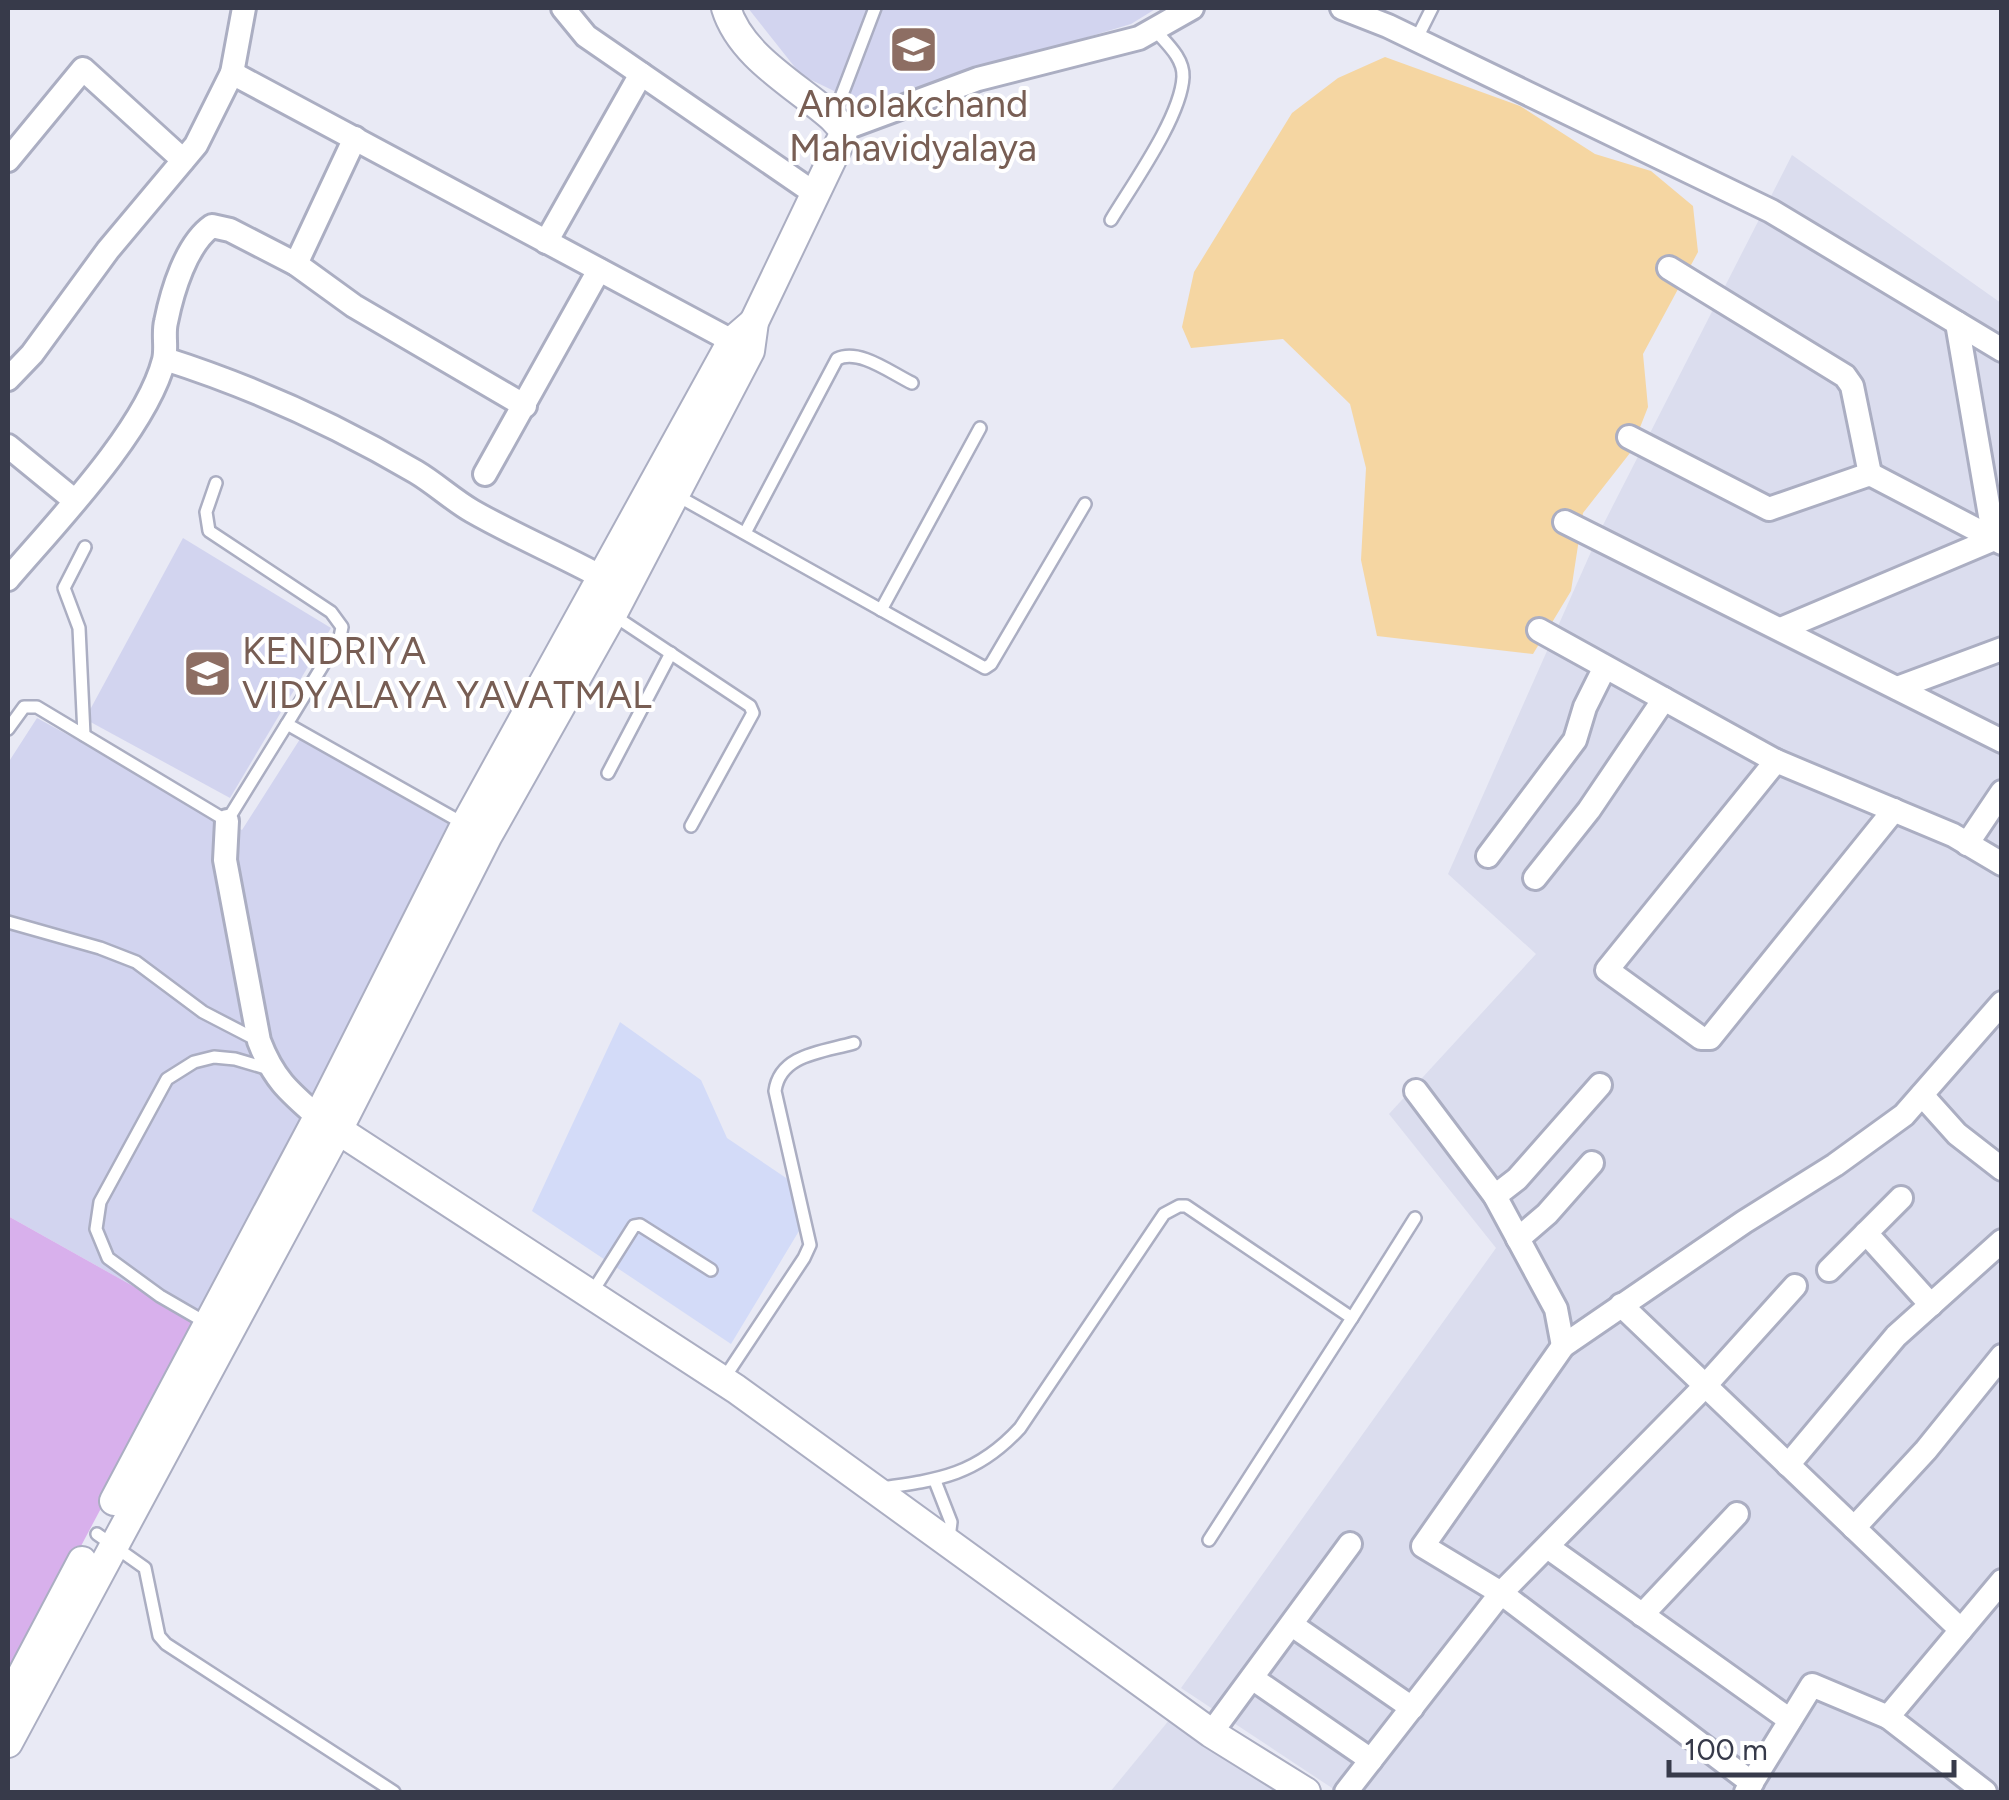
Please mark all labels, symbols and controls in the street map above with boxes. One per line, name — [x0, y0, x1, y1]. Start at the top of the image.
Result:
school or university icon: Amolakchand Mahavidyalaya — [887, 24, 939, 76]
place label: Amolakchand Mahavidyalaya — [789, 81, 1037, 171]
place label: KENDRIYA VIDYALAYA YAVATMAL — [242, 628, 652, 718]
school or university icon: KENDRIYA VIDYALAYA YAVATMAL — [181, 647, 233, 699]
scale bar — [1669, 1715, 1954, 1777]
text: 100 m — [1684, 1731, 1768, 1768]

